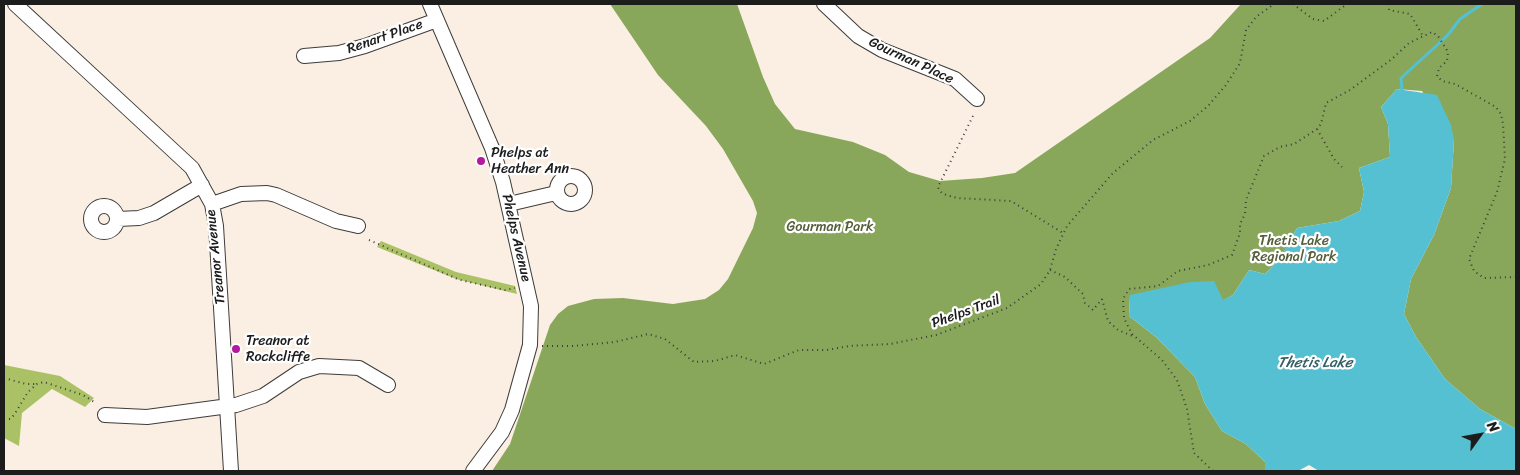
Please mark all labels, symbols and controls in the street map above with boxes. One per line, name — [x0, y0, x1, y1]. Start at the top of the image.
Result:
street label: Renart Place — [345, 16, 425, 58]
street label: Gourman Place — [866, 34, 956, 88]
place label: Phelps at Heather Ann — [491, 145, 569, 178]
marker: Phelps at Heather Ann — [475, 155, 487, 167]
street label: Phelps Avenue — [498, 193, 534, 283]
street label: Treanor Avenue — [203, 209, 229, 305]
park label: Gourman Park — [787, 219, 873, 235]
park label: Thetis Lake Regional Park — [1252, 233, 1336, 266]
street label: Phelps Trail — [929, 292, 1003, 332]
place label: Treanor at Rockcliffe — [246, 333, 310, 366]
marker: Treanor at Rockcliffe — [230, 343, 242, 355]
water label: Thetis Lake — [1278, 354, 1352, 372]
north arrow — [1455, 410, 1505, 460]
text: N — [1480, 416, 1506, 438]

